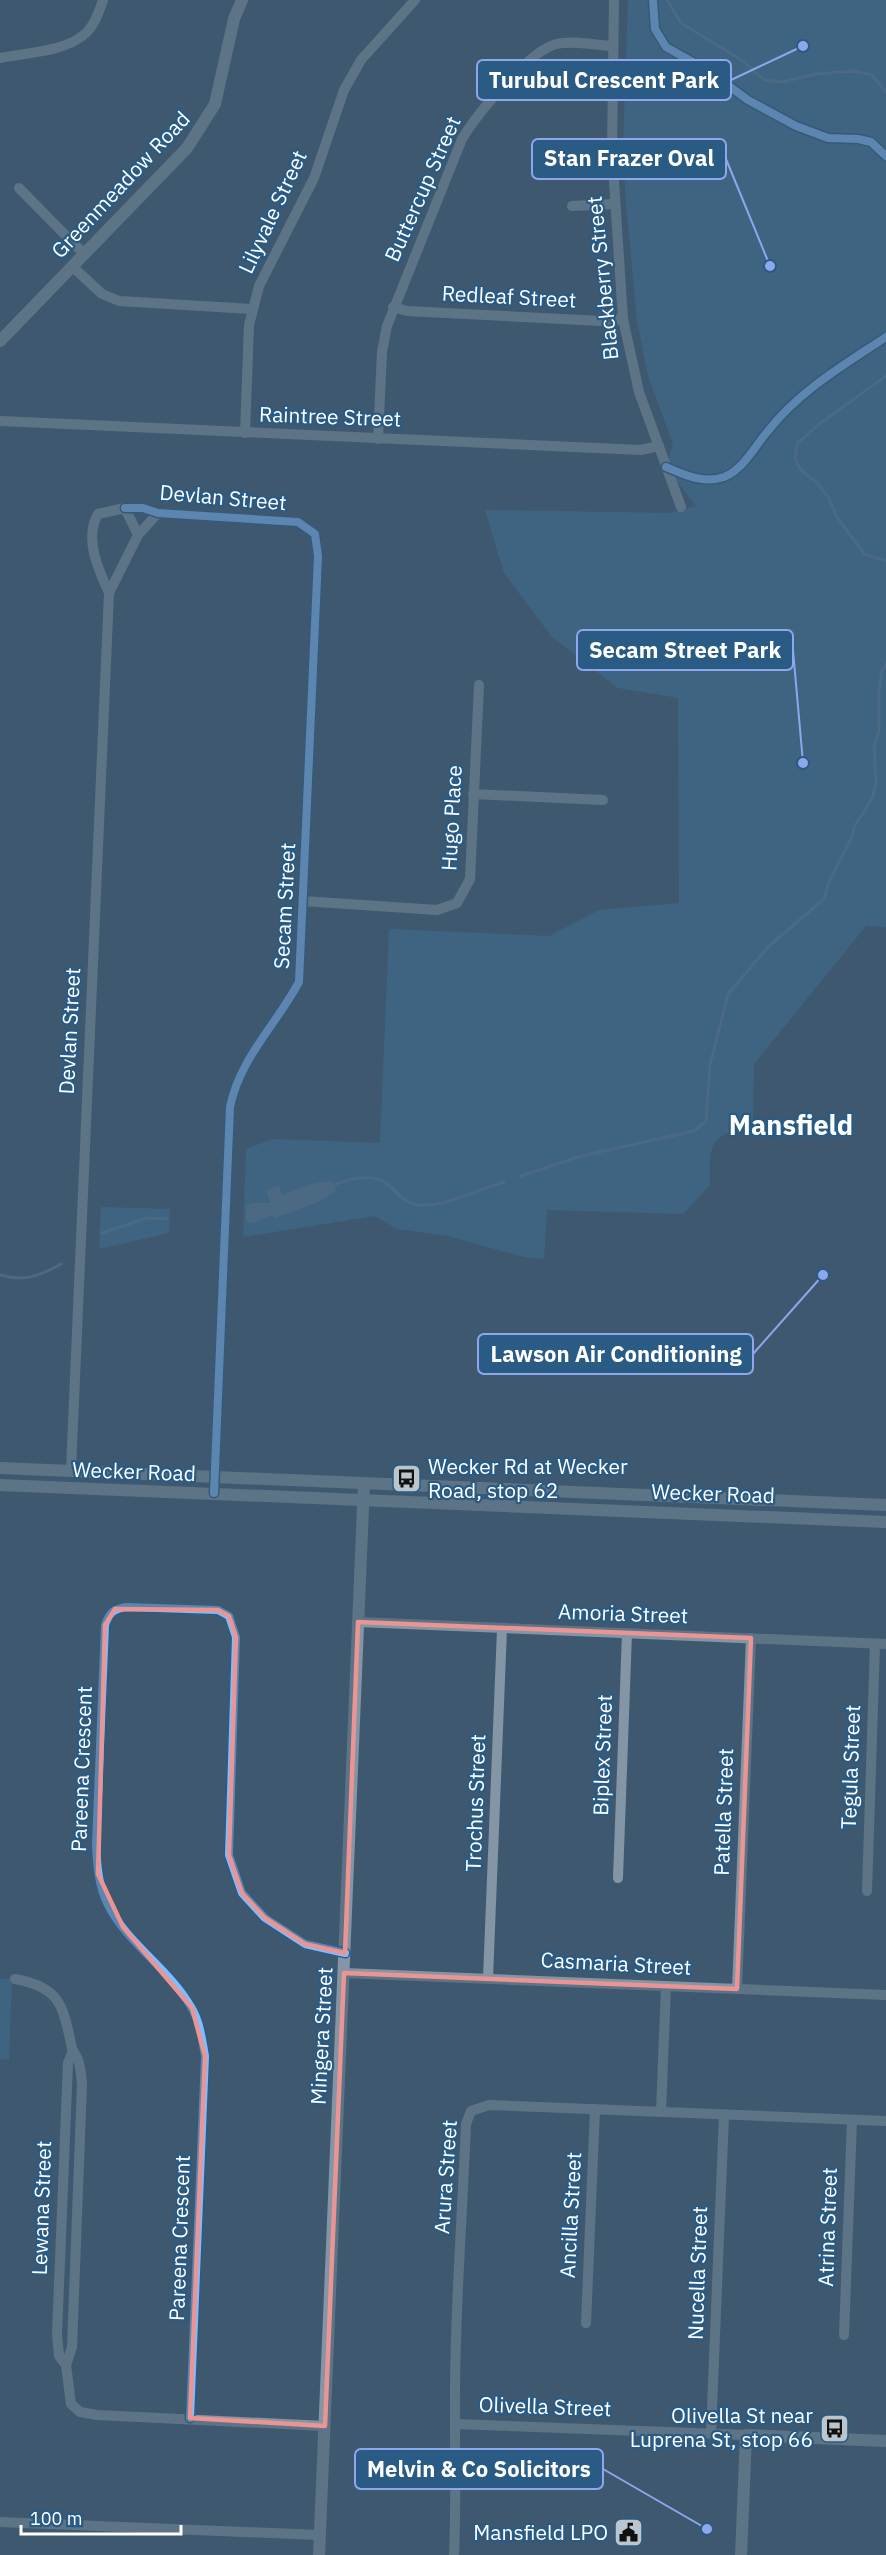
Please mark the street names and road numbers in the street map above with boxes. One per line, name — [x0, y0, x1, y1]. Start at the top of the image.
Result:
street label: Greenmeadow Road — [45, 105, 196, 264]
street label: Buttercup Street — [377, 111, 467, 266]
street label: Lilyvale Street — [231, 145, 313, 278]
street label: Blackberry Street — [579, 195, 625, 361]
street label: Redleaf Street — [441, 278, 577, 314]
street label: Raintree Street — [258, 400, 402, 432]
street label: Devlan Street — [159, 478, 288, 516]
street label: Hugo Place — [434, 764, 468, 872]
street label: Secam Street — [267, 842, 301, 970]
street label: Devlan Street — [52, 967, 86, 1095]
street label: Wecker Road — [72, 1455, 196, 1487]
street label: Wecker Road — [651, 1477, 775, 1509]
street label: Amoria Street — [557, 1597, 689, 1629]
street label: Pareena Crescent — [64, 1685, 98, 1852]
street label: Biplex Street — [586, 1694, 618, 1816]
street label: Tegula Street — [834, 1704, 866, 1830]
street label: Trochus Street — [459, 1734, 491, 1872]
street label: Patella Street — [707, 1748, 739, 1876]
street label: Casmaria Street — [540, 1945, 692, 1981]
street label: Mingera Street — [303, 1966, 339, 2106]
street label: Arura Street — [427, 2119, 463, 2235]
street label: Lewana Street — [25, 2140, 57, 2276]
street label: Ancilla Street — [553, 2151, 587, 2279]
street label: Pareena Crescent — [162, 2154, 196, 2321]
street label: Atrina Street — [811, 2167, 843, 2287]
street label: Nucella Street — [681, 2206, 713, 2340]
street label: Olivella Street — [478, 2390, 612, 2422]

